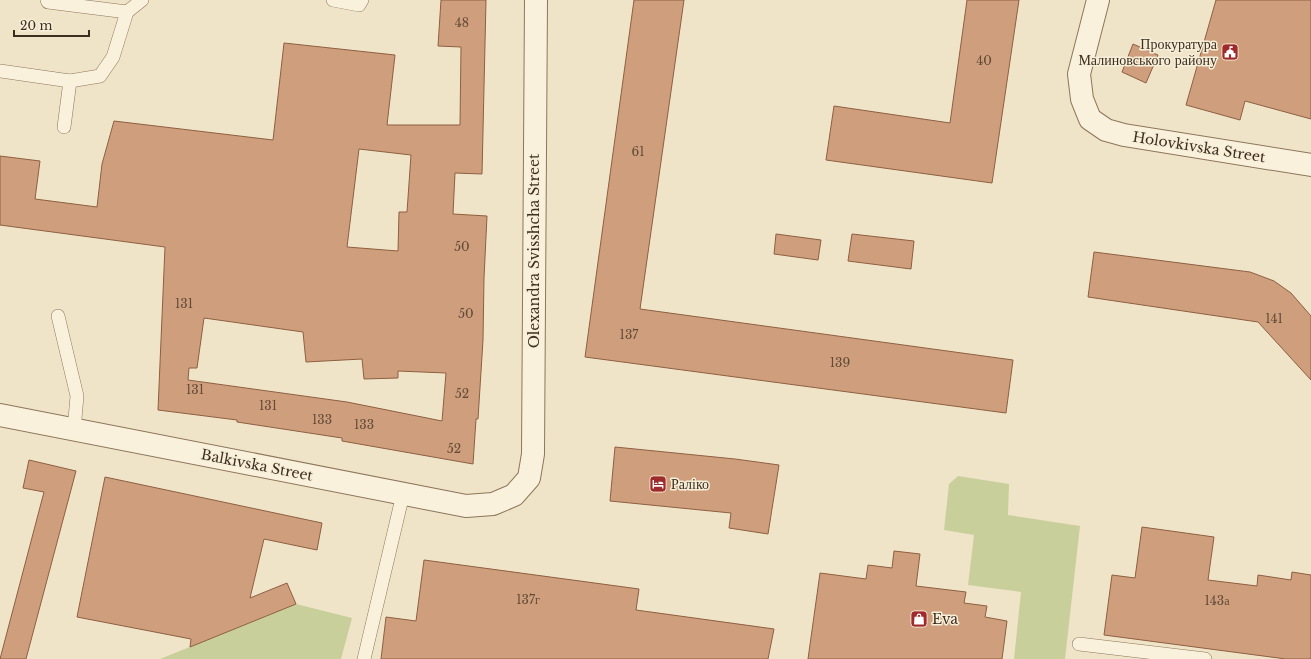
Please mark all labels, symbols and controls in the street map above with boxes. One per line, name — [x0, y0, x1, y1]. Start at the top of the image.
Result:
scale bar — [14, 12, 89, 38]
house number: 48 — [455, 15, 469, 30]
text: 20 m — [20, 18, 52, 33]
place label: Прокуратура Малиновського району — [1078, 35, 1218, 69]
public building icon: Прокуратура Малиновського району — [1220, 42, 1240, 62]
house number: 40 — [976, 53, 992, 68]
street label: Holovkivska Street — [1131, 128, 1267, 166]
house number: 61 — [631, 144, 645, 159]
street label: Olexandra Svisshcha Street — [525, 153, 543, 348]
house number: 50 — [454, 239, 470, 254]
house number: 131 — [175, 296, 193, 311]
house number: 50 — [458, 306, 474, 321]
house number: 141 — [1265, 311, 1283, 326]
house number: 137 — [620, 327, 639, 342]
house number: 139 — [830, 355, 850, 370]
house number: 131 — [186, 382, 204, 397]
house number: 52 — [455, 386, 469, 401]
house number: 131 — [259, 398, 277, 413]
house number: 133 — [312, 412, 332, 427]
house number: 133 — [354, 417, 374, 432]
house number: 52 — [447, 441, 461, 456]
street label: Balkivska Street — [200, 445, 315, 485]
hotel icon: Раліко — [648, 474, 668, 494]
place label: Раліко — [671, 475, 709, 493]
house number: 137г — [516, 592, 540, 607]
house number: 143а — [1204, 593, 1230, 608]
shop icon: Eva — [909, 609, 929, 629]
place label: Eva — [932, 610, 958, 628]

